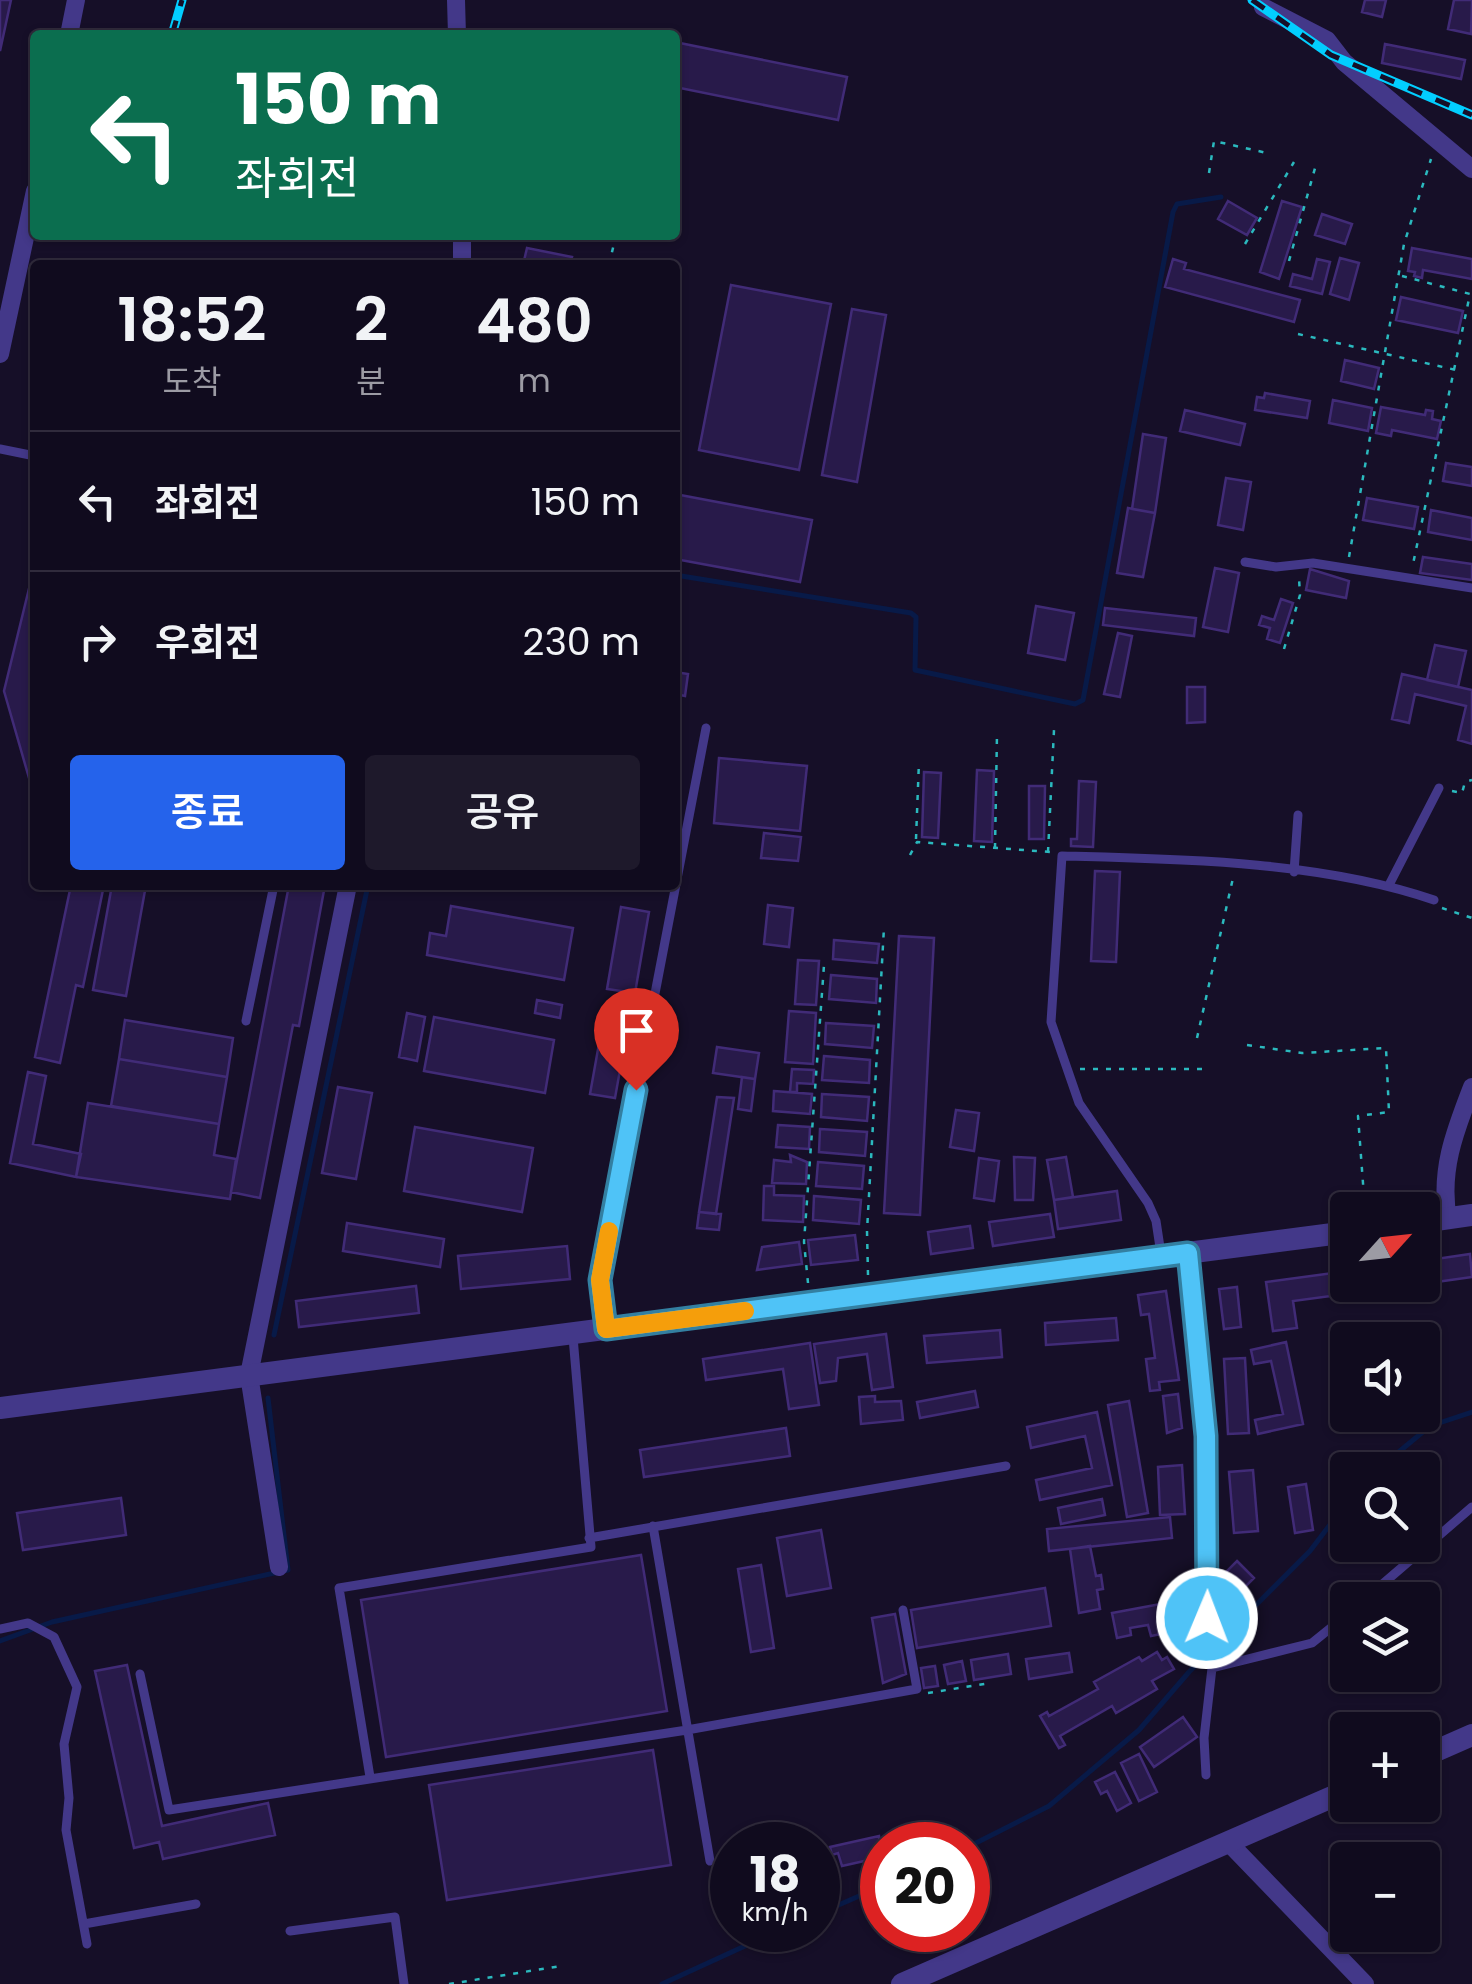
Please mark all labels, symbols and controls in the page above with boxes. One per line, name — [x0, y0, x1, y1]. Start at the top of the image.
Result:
text: 150 m — [235, 50, 441, 149]
icon: left — [70, 70, 200, 200]
text: 좌회전 — [235, 147, 359, 210]
text: 18:52 — [117, 278, 267, 362]
text: 2 — [354, 278, 388, 362]
text: 480 — [476, 279, 593, 363]
text: m — [518, 358, 551, 403]
text: 도착 — [162, 359, 221, 404]
text: 분 — [356, 359, 386, 404]
icon: left — [70, 474, 125, 529]
text: 150 m — [531, 475, 640, 528]
text: 좌회전 — [155, 476, 260, 529]
icon: right — [70, 614, 125, 669]
text: 230 m — [523, 615, 640, 668]
text: 우회전 — [155, 616, 260, 669]
button: 종료 — [70, 755, 345, 870]
button: 공유 — [365, 755, 640, 870]
pin — [594, 988, 679, 1091]
icon: arrive — [609, 1003, 664, 1058]
north arrow — [1330, 1192, 1440, 1302]
map controls — [1330, 1192, 1440, 1952]
button: sound — [1330, 1322, 1440, 1432]
button: search — [1330, 1452, 1440, 1562]
position arrow — [1155, 1566, 1259, 1670]
button: layers — [1330, 1582, 1440, 1692]
button: + — [1330, 1712, 1440, 1822]
speed limit sign: 20 — [860, 1822, 990, 1952]
text: 18 — [749, 1839, 801, 1910]
button: − — [1330, 1842, 1440, 1952]
text: km/h — [742, 1895, 808, 1930]

